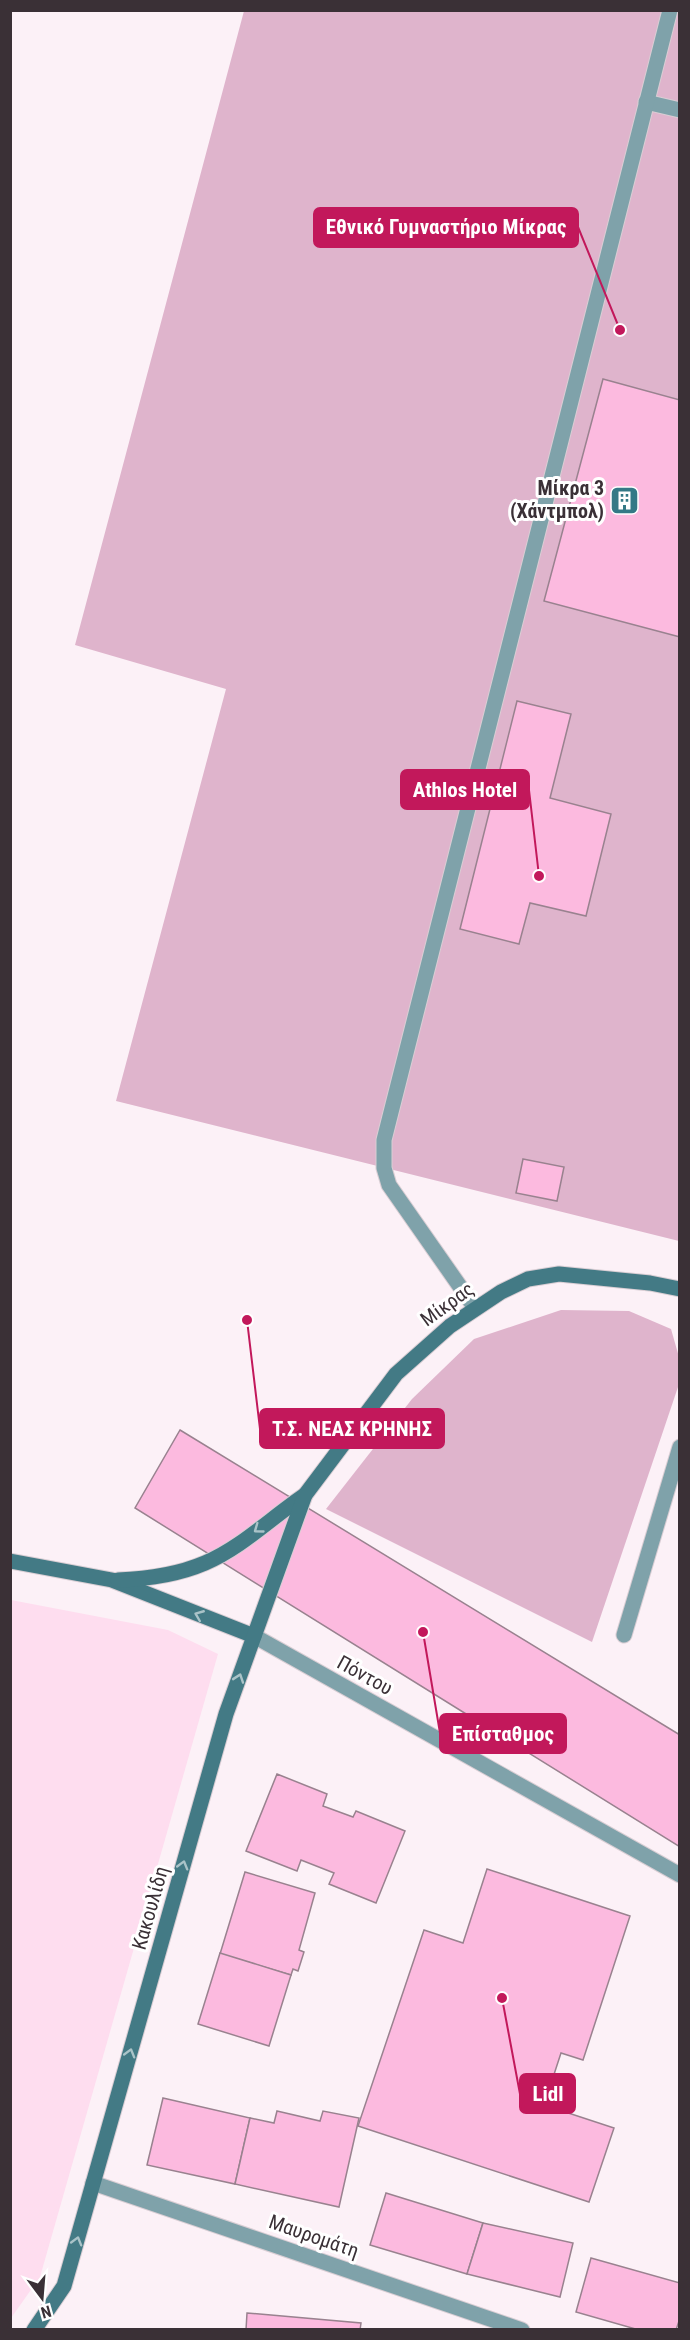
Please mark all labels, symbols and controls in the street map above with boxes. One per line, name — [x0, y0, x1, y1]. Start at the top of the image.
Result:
callout: Εθνικό Γυμναστήριο Μίκρας — [314, 208, 578, 247]
text: Εθνικό Γυμναστήριο Μίκρας — [326, 215, 566, 239]
place label: Μίκρα 3 (Χάντμπολ) — [510, 476, 604, 523]
building icon: Μίκρα 3 (Χάντμπολ) — [609, 484, 641, 516]
callout: Athlos Hotel — [401, 770, 529, 809]
text: Athlos Hotel — [413, 778, 517, 802]
street label: Μίκρας — [416, 1277, 478, 1331]
callout: Τ.Σ. ΝΕΑΣ ΚΡΗΝΗΣ — [260, 1409, 444, 1448]
text: Τ.Σ. ΝΕΑΣ ΚΡΗΝΗΣ — [272, 1417, 432, 1441]
one-way arrow — [253, 1522, 264, 1533]
one-way arrow — [195, 1610, 206, 1622]
street label: Πόντου — [333, 1650, 397, 1700]
one-way arrow — [231, 1674, 244, 1684]
callout: Επίσταθμος — [440, 1714, 566, 1753]
text: Επίσταθμος — [452, 1722, 554, 1746]
one-way arrow — [176, 1860, 189, 1870]
street label: Κακουλίδη — [127, 1864, 173, 1952]
one-way arrow — [123, 2048, 135, 2059]
callout: Lidl — [520, 2074, 575, 2113]
text: Lidl — [532, 2082, 564, 2106]
street label: Μαυρομάτη — [266, 2209, 362, 2263]
one-way arrow — [70, 2236, 82, 2246]
north arrow — [12, 2268, 72, 2328]
text: N — [39, 2301, 53, 2322]

